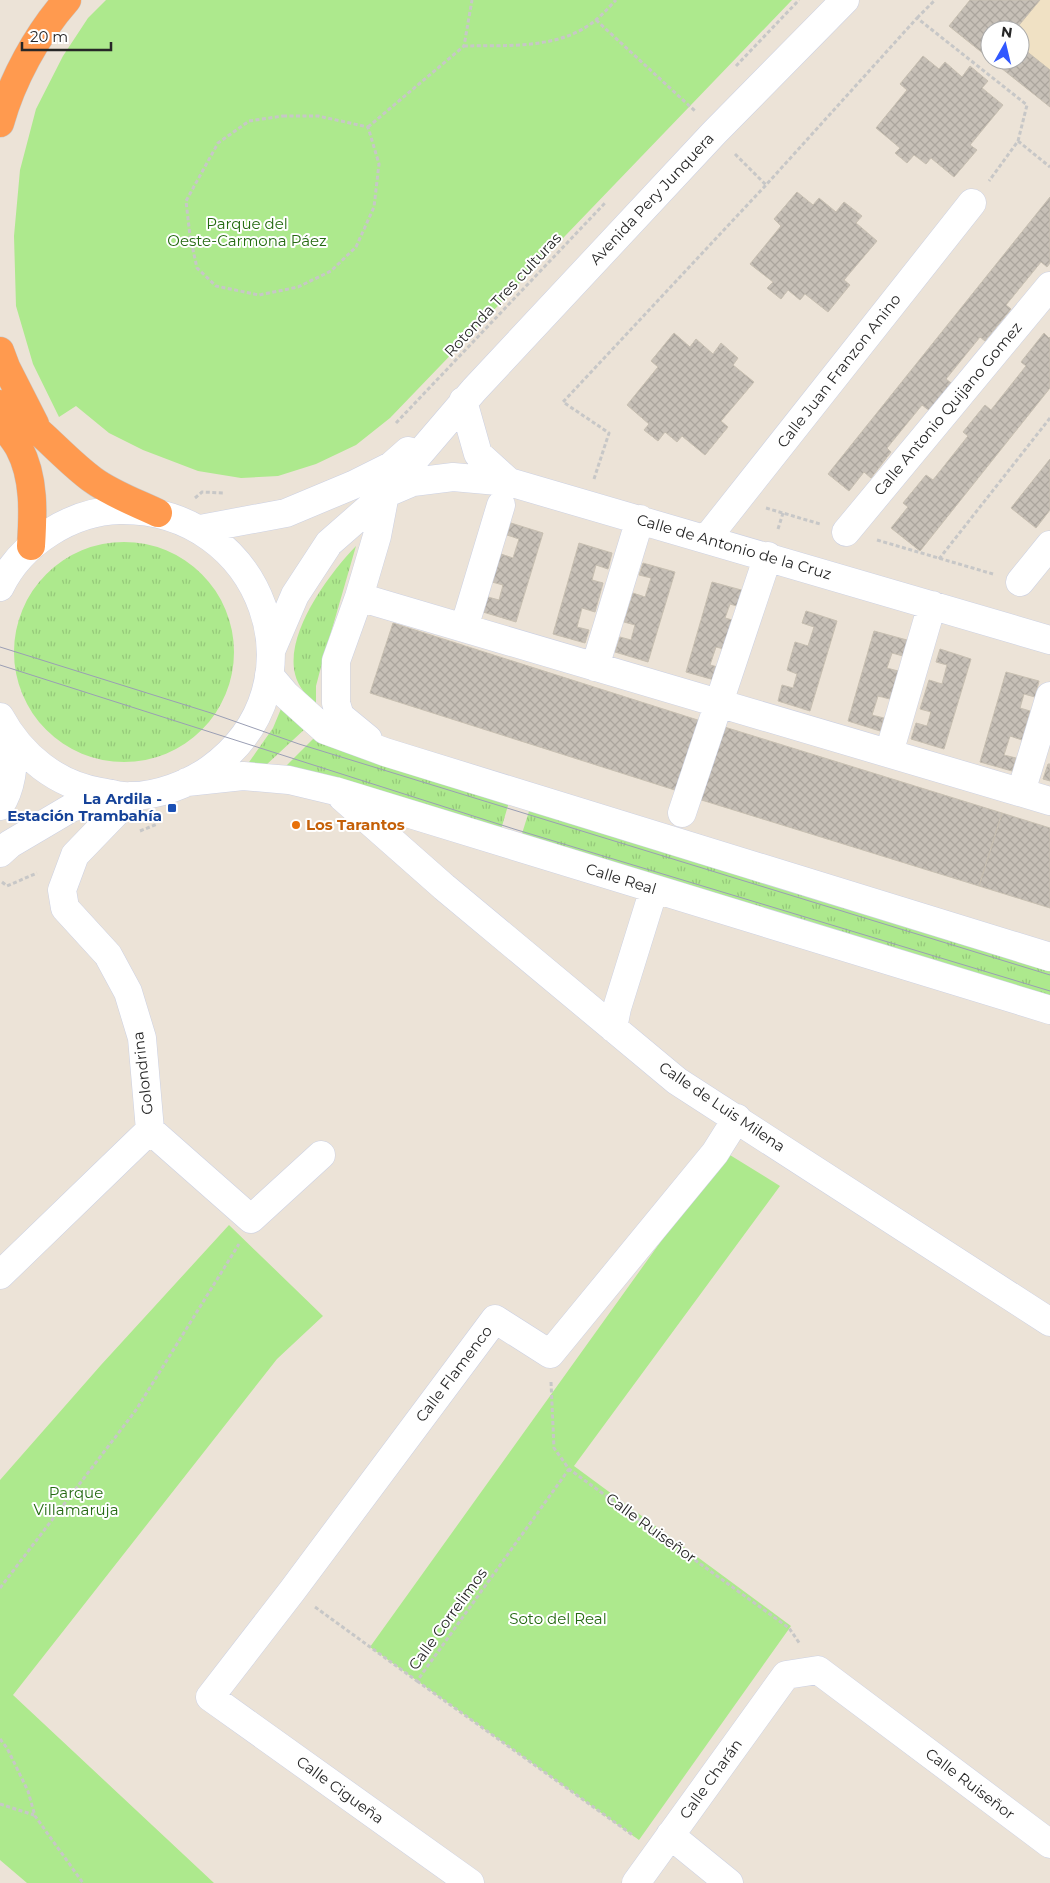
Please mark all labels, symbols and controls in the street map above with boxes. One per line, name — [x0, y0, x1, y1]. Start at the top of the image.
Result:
scale bar — [22, 20, 111, 52]
north arrow — [980, 20, 1030, 70]
text: N — [1000, 22, 1014, 42]
text: 20 m — [30, 27, 68, 46]
street label: Avenida Pery Junquera — [586, 129, 718, 269]
park label: Parque del Oeste-Carmona Páez — [167, 214, 327, 250]
street label: Rotonda Tres culturas — [440, 228, 565, 361]
street label: Calle Juan Franzon Anino — [773, 290, 905, 451]
street label: Calle Antonio Quijano Gomez — [869, 318, 1026, 499]
street label: Calle de Antonio de la Cruz — [635, 510, 834, 584]
place label: La Ardila - Estación Trambahía — [7, 789, 162, 825]
marker: La Ardila - Estación Trambahía — [166, 802, 178, 814]
place label: Los Tarantos — [306, 815, 405, 834]
marker: Los Tarantos — [290, 819, 302, 831]
street label: Calle Real — [583, 859, 659, 898]
street label: Golondrina — [128, 1030, 157, 1116]
street label: Calle de Luis Milena — [656, 1057, 789, 1156]
street label: Calle Flamenco — [411, 1322, 496, 1426]
park label: Parque Villamaruja — [34, 1483, 118, 1519]
street label: Calle Ruiseñor — [602, 1488, 700, 1567]
street label: Calle Correlimos — [404, 1564, 491, 1673]
park label: Soto del Real — [509, 1609, 607, 1628]
street label: Calle Charán — [675, 1735, 746, 1822]
street label: Calle Ruiseñor — [922, 1744, 1019, 1823]
street label: Calle Cigueña — [293, 1751, 388, 1828]

